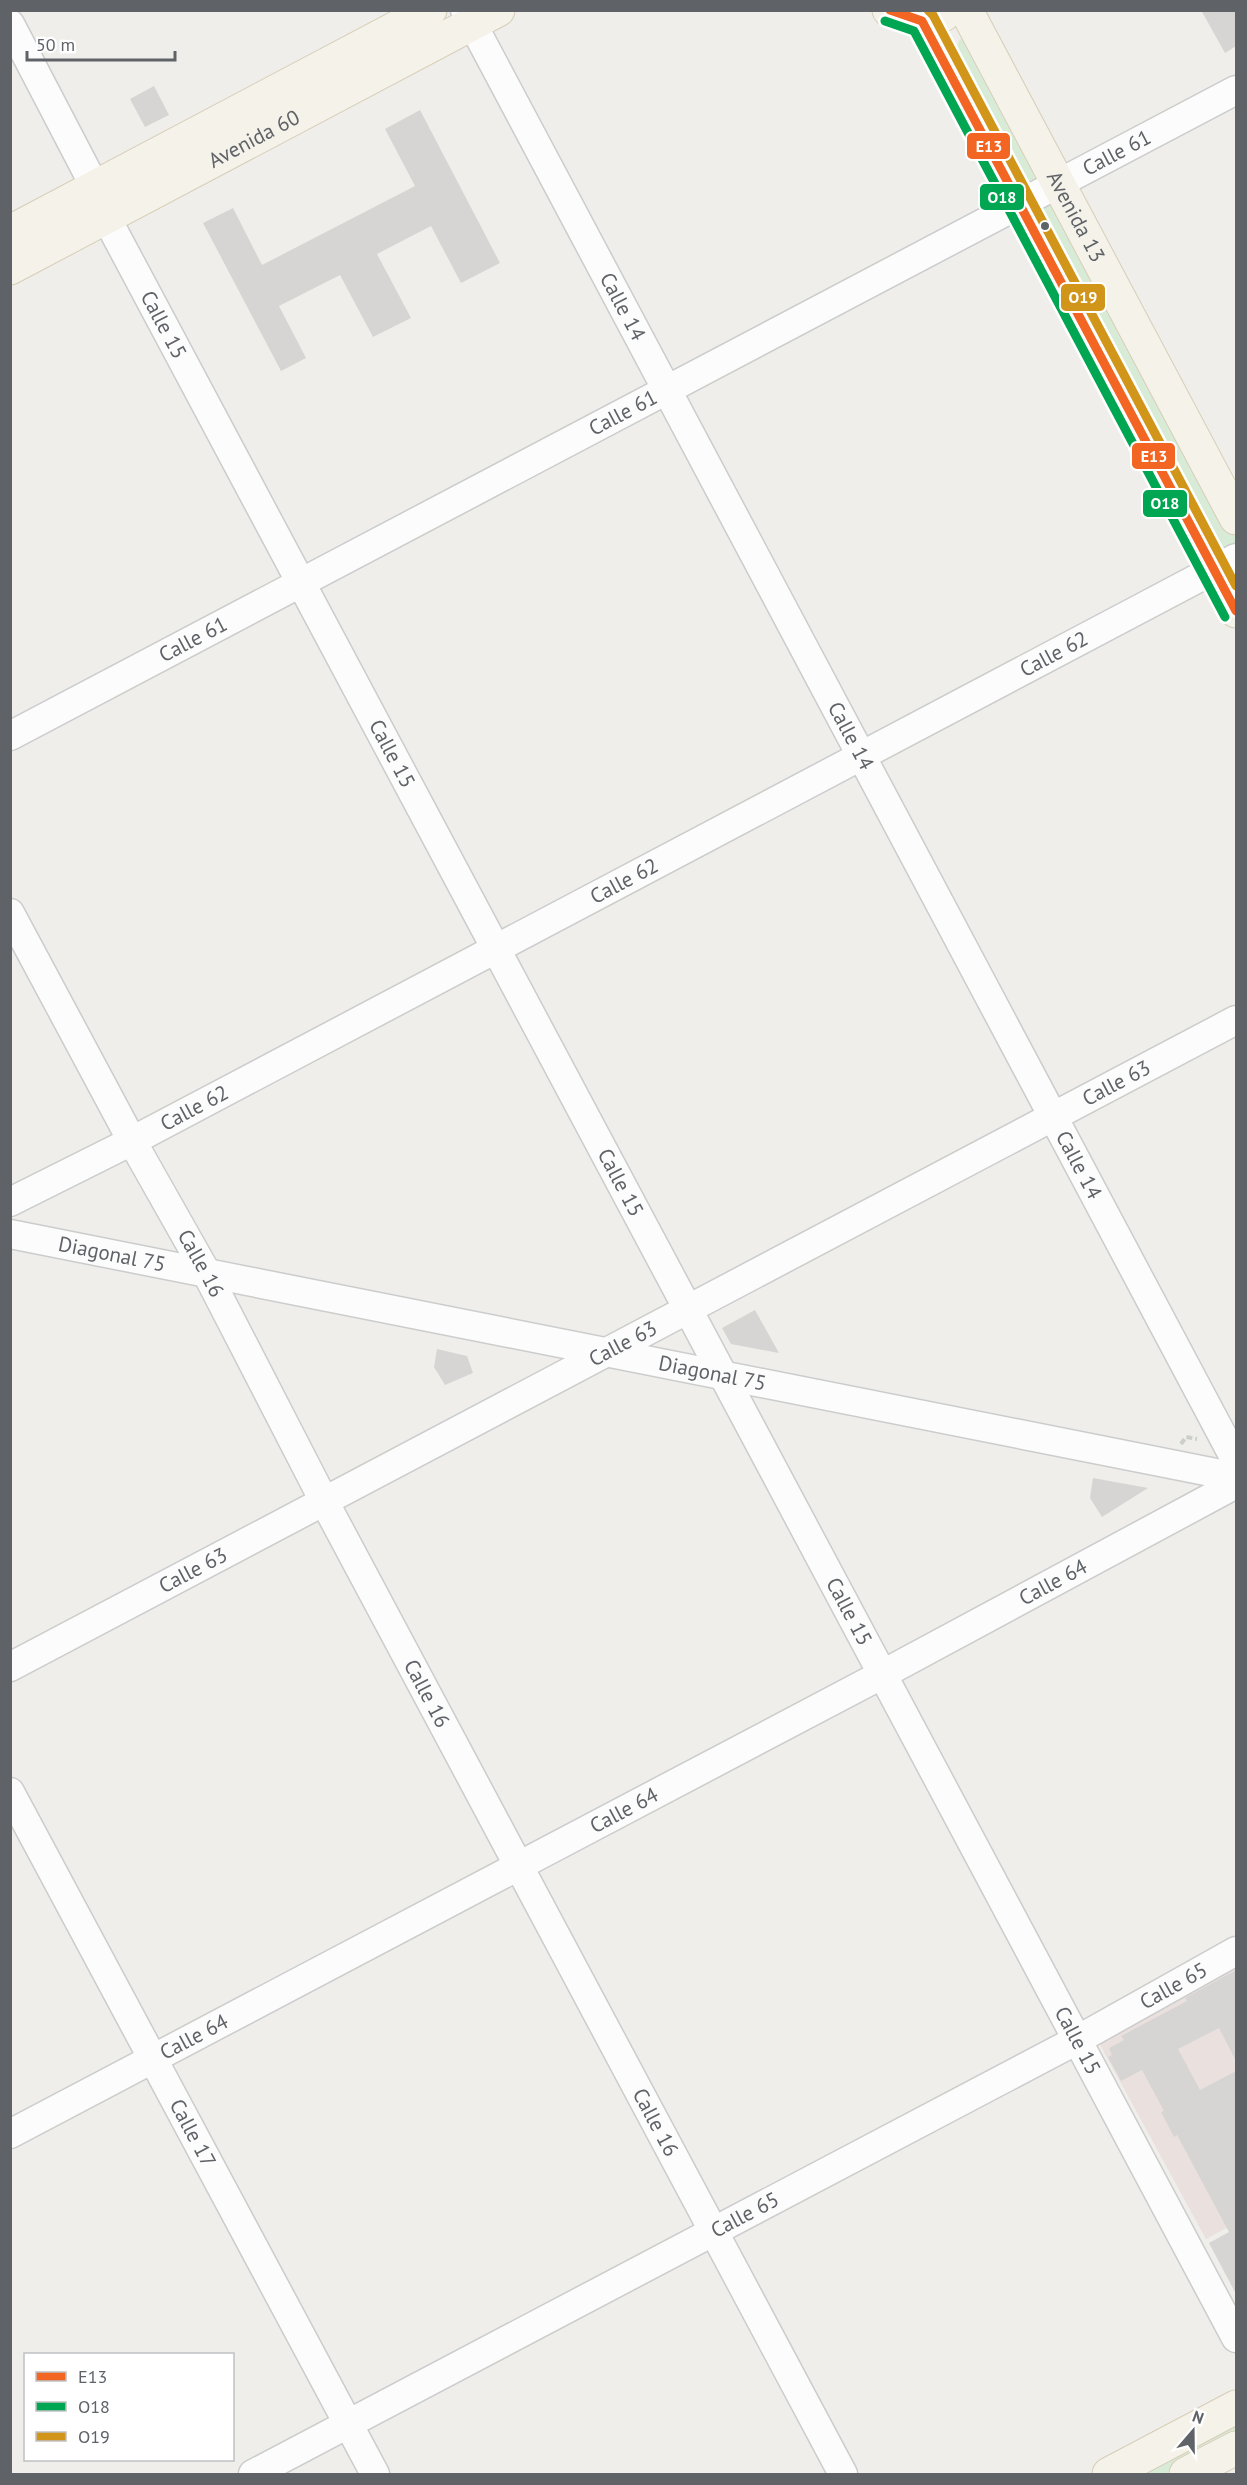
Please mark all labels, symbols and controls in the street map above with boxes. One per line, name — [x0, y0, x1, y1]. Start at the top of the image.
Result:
scale bar — [27, 24, 176, 62]
text: 50 m — [36, 33, 75, 56]
street label: Avenida 60 — [203, 103, 304, 174]
street label: Calle 61 — [1078, 123, 1155, 181]
line badge: E13 — [966, 132, 1011, 160]
text: E13 — [976, 136, 1002, 156]
street label: Avenida 13 — [1041, 166, 1112, 267]
line badge: O18 — [979, 183, 1025, 211]
text: O18 — [988, 187, 1016, 207]
unlabelled marker — [1039, 220, 1051, 232]
street label: Calle 14 — [594, 268, 652, 345]
line badge: O19 — [1060, 283, 1106, 312]
street label: Calle 15 — [135, 286, 193, 363]
text: O19 — [1069, 287, 1097, 307]
street label: Calle 61 — [584, 383, 662, 442]
line badge: E13 — [1131, 442, 1176, 470]
text: E13 — [1141, 446, 1167, 466]
line badge: O18 — [1142, 489, 1188, 518]
text: O18 — [1151, 493, 1179, 513]
street label: Calle 61 — [154, 610, 232, 668]
street label: Calle 62 — [1015, 625, 1093, 683]
street label: Calle 14 — [822, 697, 880, 774]
street label: Calle 15 — [363, 715, 422, 792]
street label: Calle 62 — [585, 852, 663, 910]
street label: Calle 63 — [1077, 1054, 1155, 1112]
street label: Calle 62 — [155, 1078, 233, 1137]
street label: Calle 14 — [1050, 1126, 1108, 1204]
street label: Calle 15 — [592, 1144, 650, 1221]
street label: Calle 16 — [172, 1224, 231, 1302]
street label: Diagonal 75 — [56, 1230, 168, 1278]
street label: Calle 63 — [584, 1314, 661, 1372]
street label: Diagonal 75 — [656, 1349, 768, 1397]
street label: Calle 63 — [154, 1541, 232, 1599]
street label: Calle 64 — [1014, 1553, 1092, 1611]
street label: Calle 15 — [820, 1573, 879, 1650]
street label: Calle 16 — [398, 1655, 456, 1732]
street label: Calle 64 — [585, 1781, 663, 1839]
street label: Calle 65 — [1135, 1956, 1212, 2015]
street label: Calle 15 — [1049, 2002, 1107, 2079]
street label: Calle 64 — [155, 2008, 233, 2066]
street label: Calle 16 — [627, 2083, 685, 2161]
street label: Calle 17 — [164, 2094, 222, 2172]
street label: Calle 65 — [706, 2185, 784, 2244]
legend — [24, 2353, 234, 2461]
text: E13 — [78, 2365, 107, 2388]
text: O18 — [78, 2395, 110, 2418]
north arrow — [1163, 2401, 1223, 2461]
text: N — [1190, 2406, 1206, 2428]
text: O19 — [78, 2425, 110, 2448]

